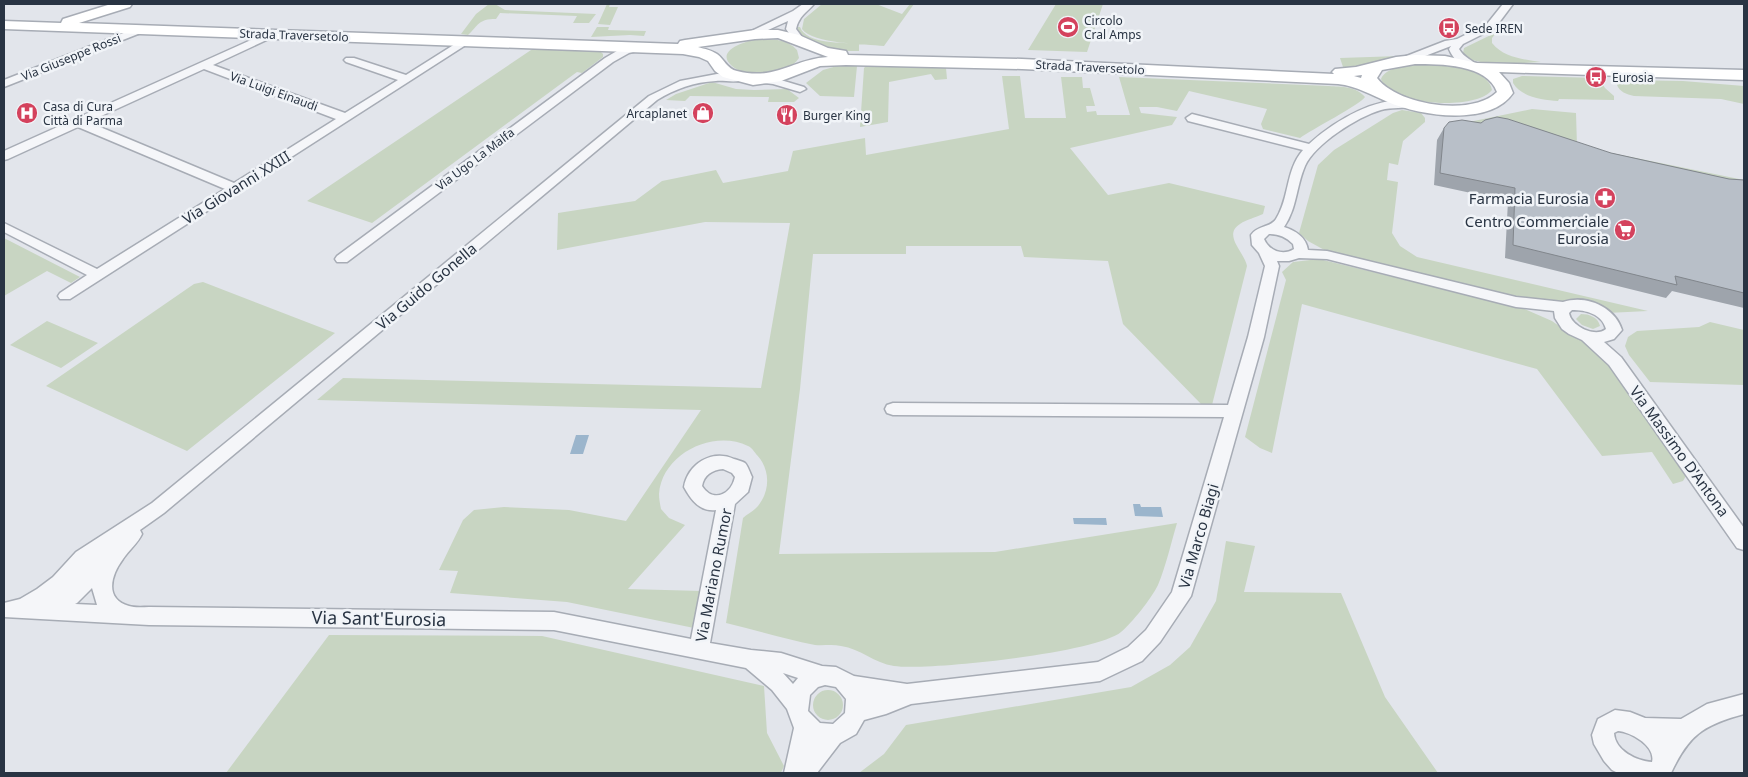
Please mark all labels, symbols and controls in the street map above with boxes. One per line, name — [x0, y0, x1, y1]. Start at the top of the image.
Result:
place label: Circolo Cral Amps — [1084, 12, 1142, 43]
sports icon: Circolo Cral Amps — [1056, 15, 1080, 39]
bus stop icon: Sede IREN — [1437, 16, 1461, 40]
place label: Sede IREN — [1465, 20, 1523, 37]
street label: Strada Traversetolo — [239, 25, 349, 45]
street label: Via Giuseppe Rossi — [19, 29, 123, 85]
street label: Strada Traversetolo — [1035, 56, 1145, 78]
bus stop icon: Eurosia — [1584, 65, 1608, 89]
street label: Via Luigi Einaudi — [228, 67, 320, 115]
place label: Eurosia — [1612, 69, 1654, 86]
place label: Casa di Cura Città di Parma — [43, 98, 123, 129]
hospital icon: Casa di Cura Città di Parma — [15, 101, 39, 125]
shop icon: Arcaplanet — [691, 101, 715, 125]
restaurant icon: Burger King — [775, 103, 799, 127]
place label: Arcaplanet — [626, 105, 688, 122]
place label: Burger King — [803, 107, 871, 124]
street label: Via Ugo La Malfa — [432, 124, 518, 194]
street label: Via Giovanni XXIII — [178, 146, 294, 228]
pharmacy icon: Farmacia Eurosia — [1593, 186, 1617, 210]
place label: Farmacia Eurosia — [1469, 188, 1589, 208]
place label: Centro Commerciale Eurosia — [1465, 211, 1609, 248]
supermarket icon: Centro Commerciale Eurosia — [1613, 218, 1637, 242]
street label: Via Guido Gonella — [372, 238, 480, 334]
street label: Via Massimo D'Antona — [1626, 382, 1734, 520]
street label: Via Marco Biagi — [1173, 481, 1223, 591]
street label: Via Mariano Rumor — [690, 506, 736, 644]
street label: Via Sant'Eurosia — [311, 605, 447, 631]

